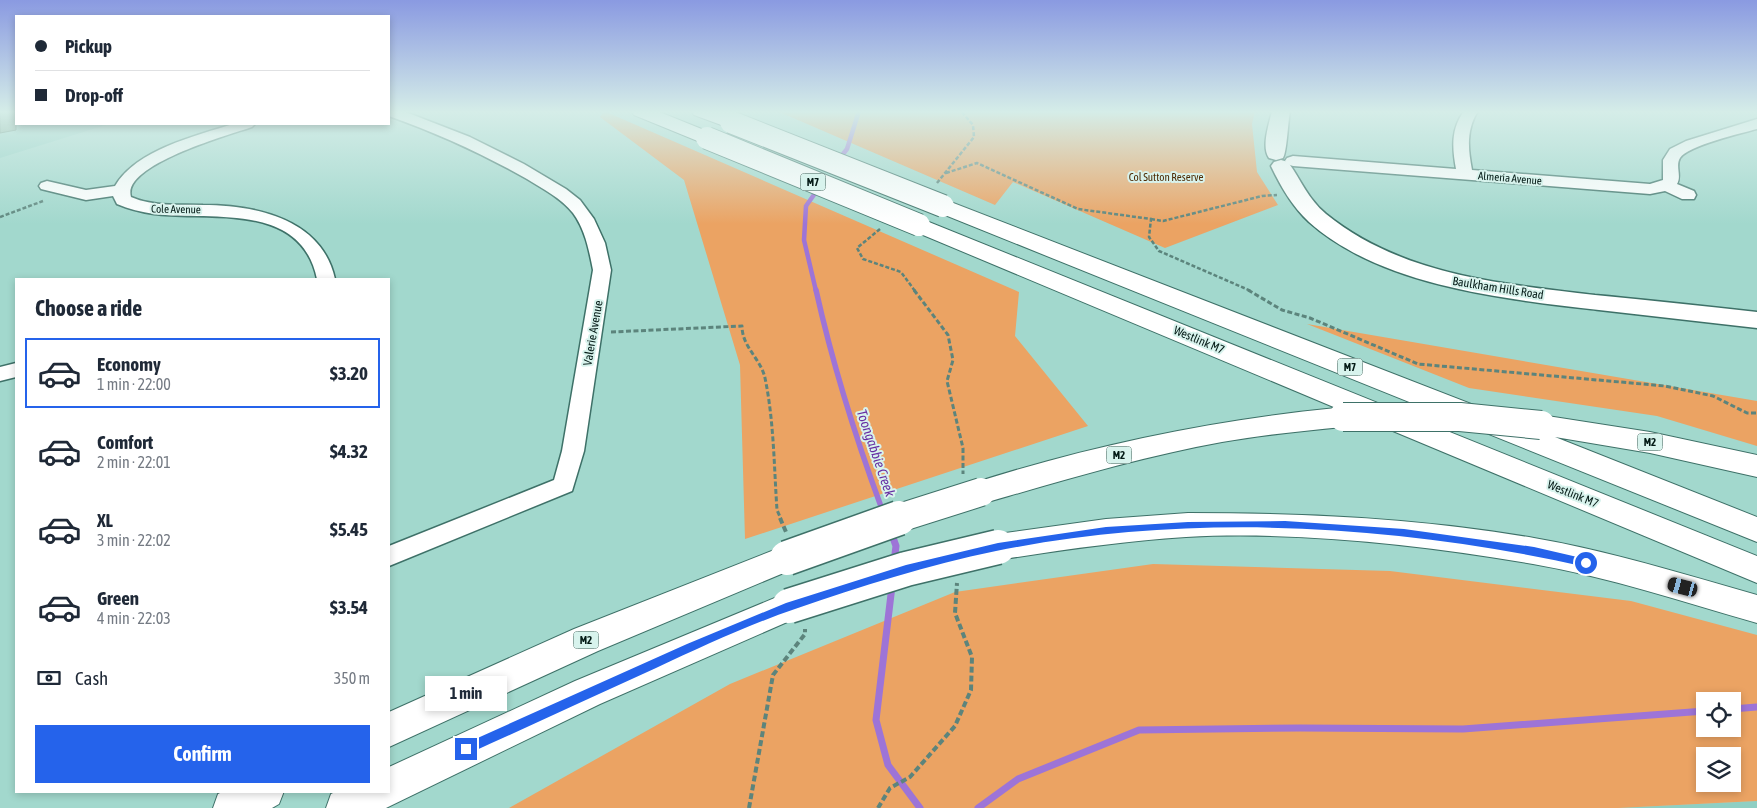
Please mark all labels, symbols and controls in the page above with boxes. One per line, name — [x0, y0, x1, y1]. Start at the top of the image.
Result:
text: Pickup — [65, 35, 112, 57]
text: Drop-off — [65, 84, 123, 106]
street label: Almeria Avenue — [1478, 169, 1542, 187]
park label: Col Sutton Reserve — [1129, 171, 1203, 183]
road number: M7 — [800, 173, 826, 190]
street label: Cole Avenue — [151, 203, 201, 215]
street label: Baulkham Hills Road — [1451, 274, 1545, 302]
text: Choose a ride — [35, 295, 142, 321]
street label: Valerie Avenue — [580, 299, 606, 367]
street label: Westlink M7 — [1171, 323, 1227, 357]
icon: car — [37, 351, 82, 396]
text: Economy — [97, 353, 161, 375]
road number: M7 — [1338, 358, 1362, 376]
text: $3.20 — [330, 362, 368, 384]
text: 1 min · 22:00 — [97, 375, 171, 393]
water label: Toongabbie Creek — [854, 407, 899, 500]
icon: car — [37, 429, 82, 474]
text: Comfort — [97, 431, 153, 453]
road number: M2 — [1638, 434, 1662, 451]
text: $4.32 — [330, 440, 368, 462]
road number: M2 — [1106, 446, 1132, 464]
text: 2 min · 22:01 — [97, 453, 171, 471]
street label: Westlink M7 — [1545, 477, 1601, 511]
icon: car — [37, 507, 82, 552]
text: XL — [97, 509, 113, 531]
text: $5.45 — [330, 518, 368, 540]
text: 3 min · 22:02 — [97, 531, 171, 549]
route start — [1575, 552, 1597, 574]
car — [1666, 576, 1699, 598]
icon: car — [37, 585, 82, 630]
text: Green — [97, 587, 139, 609]
text: $3.54 — [330, 596, 368, 618]
text: 4 min · 22:03 — [97, 609, 171, 627]
road number: M2 — [574, 632, 598, 648]
icon: cash — [35, 664, 63, 692]
text: Cash — [75, 667, 108, 689]
text: 350 m — [334, 669, 370, 687]
callout: 1 min — [425, 676, 507, 712]
text: 1 min — [450, 684, 482, 702]
map controls — [1696, 692, 1741, 792]
button: locate — [1696, 692, 1741, 737]
button: Confirm — [35, 725, 370, 783]
route end — [455, 738, 477, 760]
button: layers — [1696, 747, 1741, 792]

